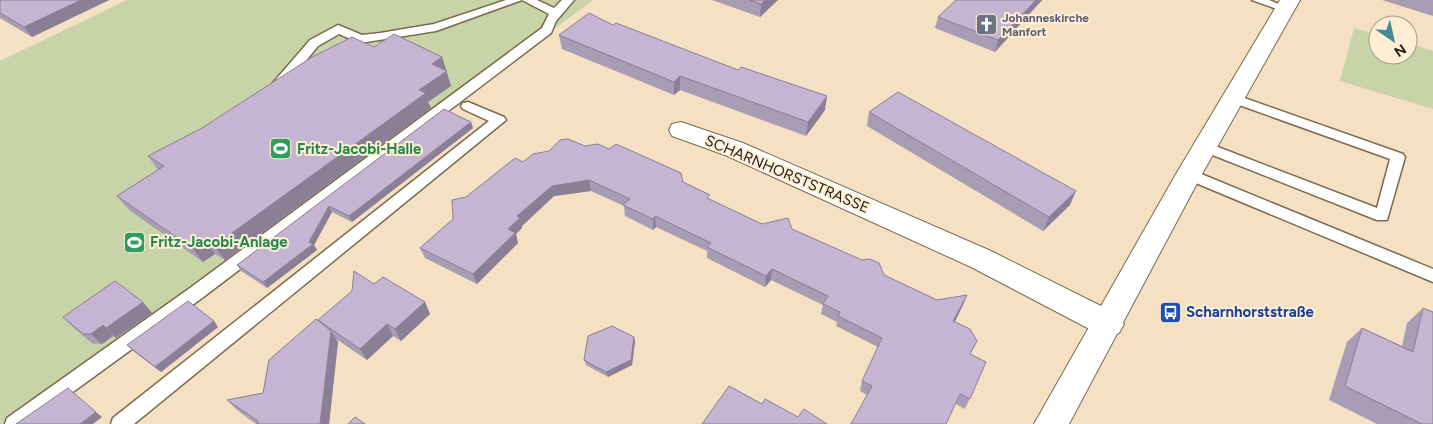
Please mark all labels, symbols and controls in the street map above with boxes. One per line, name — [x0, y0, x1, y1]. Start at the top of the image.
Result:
place label: Johanneskirche Manfort — [1002, 11, 1089, 39]
church icon: Johanneskirche Manfort — [974, 13, 998, 37]
north arrow — [1368, 15, 1418, 65]
text: N — [1391, 40, 1409, 60]
street label: SCHARNHORSTSTRASSE — [702, 131, 872, 217]
sports icon: Fritz-Jacobi-Halle — [269, 137, 293, 161]
place label: Fritz-Jacobi-Halle — [297, 140, 422, 158]
sports icon: Fritz-Jacobi-Anlage — [122, 230, 146, 254]
place label: Fritz-Jacobi-Anlage — [150, 233, 288, 251]
bus stop icon: Scharnhorststraße — [1158, 300, 1182, 324]
place label: Scharnhorststraße — [1186, 303, 1315, 321]

